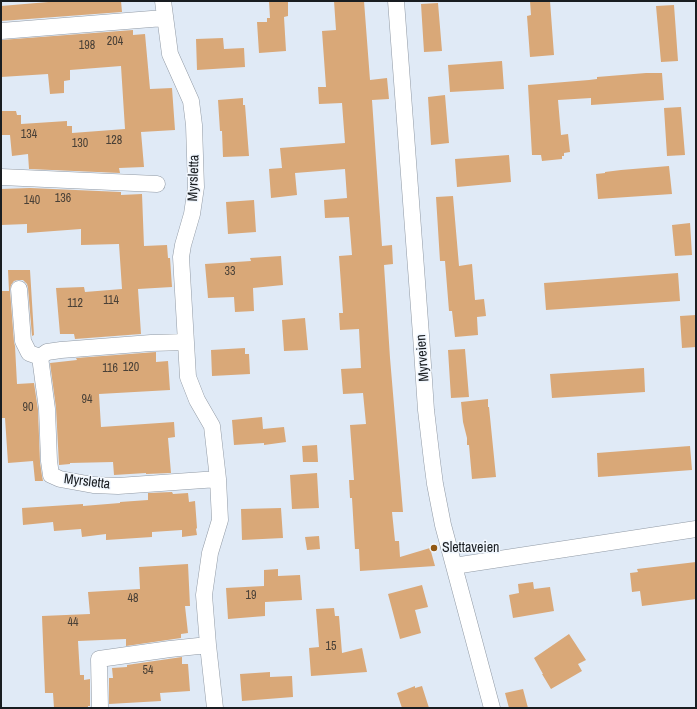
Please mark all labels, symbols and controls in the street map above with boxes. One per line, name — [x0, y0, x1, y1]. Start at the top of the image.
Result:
house number: 204 — [107, 35, 123, 49]
house number: 198 — [79, 39, 95, 53]
house number: 134 — [21, 128, 37, 142]
house number: 128 — [106, 134, 122, 148]
house number: 130 — [72, 137, 88, 151]
street label: Myrsletta — [185, 154, 203, 202]
house number: 136 — [55, 192, 71, 206]
house number: 140 — [24, 194, 40, 208]
house number: 33 — [225, 265, 235, 279]
house number: 114 — [103, 294, 119, 308]
house number: 112 — [67, 297, 83, 311]
street label: Myrveien — [413, 334, 433, 382]
house number: 120 — [123, 361, 139, 375]
house number: 116 — [102, 362, 118, 376]
house number: 94 — [82, 393, 92, 407]
house number: 90 — [23, 401, 33, 415]
street label: Myrsletta — [63, 471, 111, 493]
place label: Slettaveien — [442, 540, 499, 556]
marker: Slettaveien — [429, 543, 439, 553]
house number: 19 — [246, 589, 256, 603]
house number: 48 — [128, 592, 138, 606]
house number: 44 — [68, 616, 78, 630]
house number: 15 — [326, 640, 336, 654]
house number: 54 — [143, 664, 153, 678]

